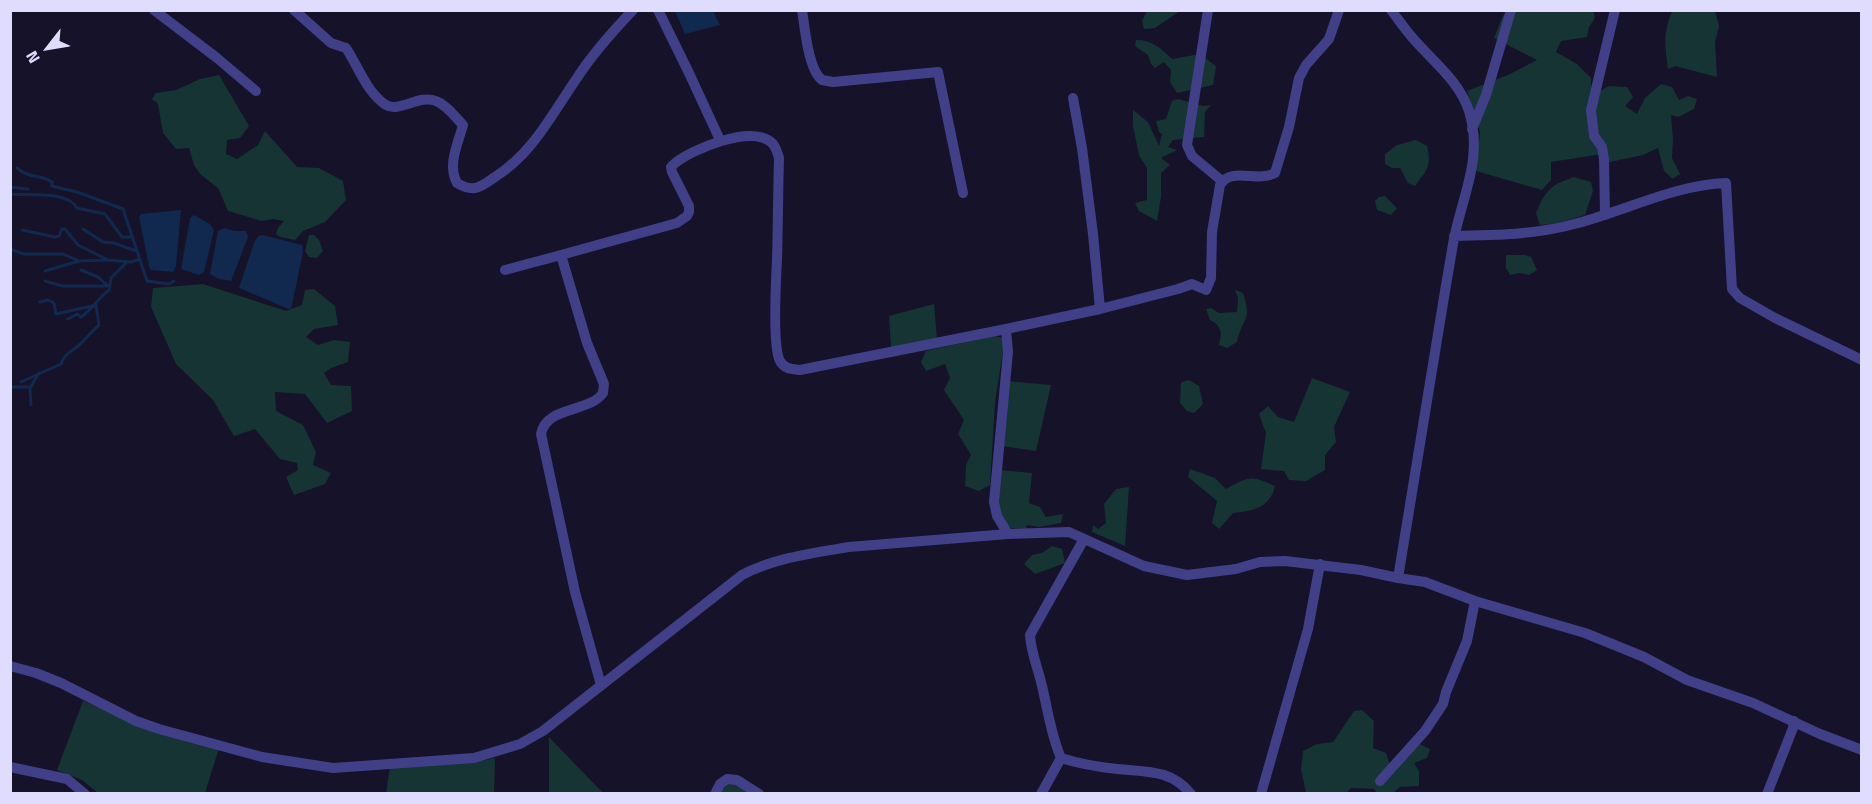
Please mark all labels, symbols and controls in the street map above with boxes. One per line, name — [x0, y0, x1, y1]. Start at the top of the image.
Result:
north arrow — [18, 18, 78, 78]
text: N — [19, 46, 46, 68]

